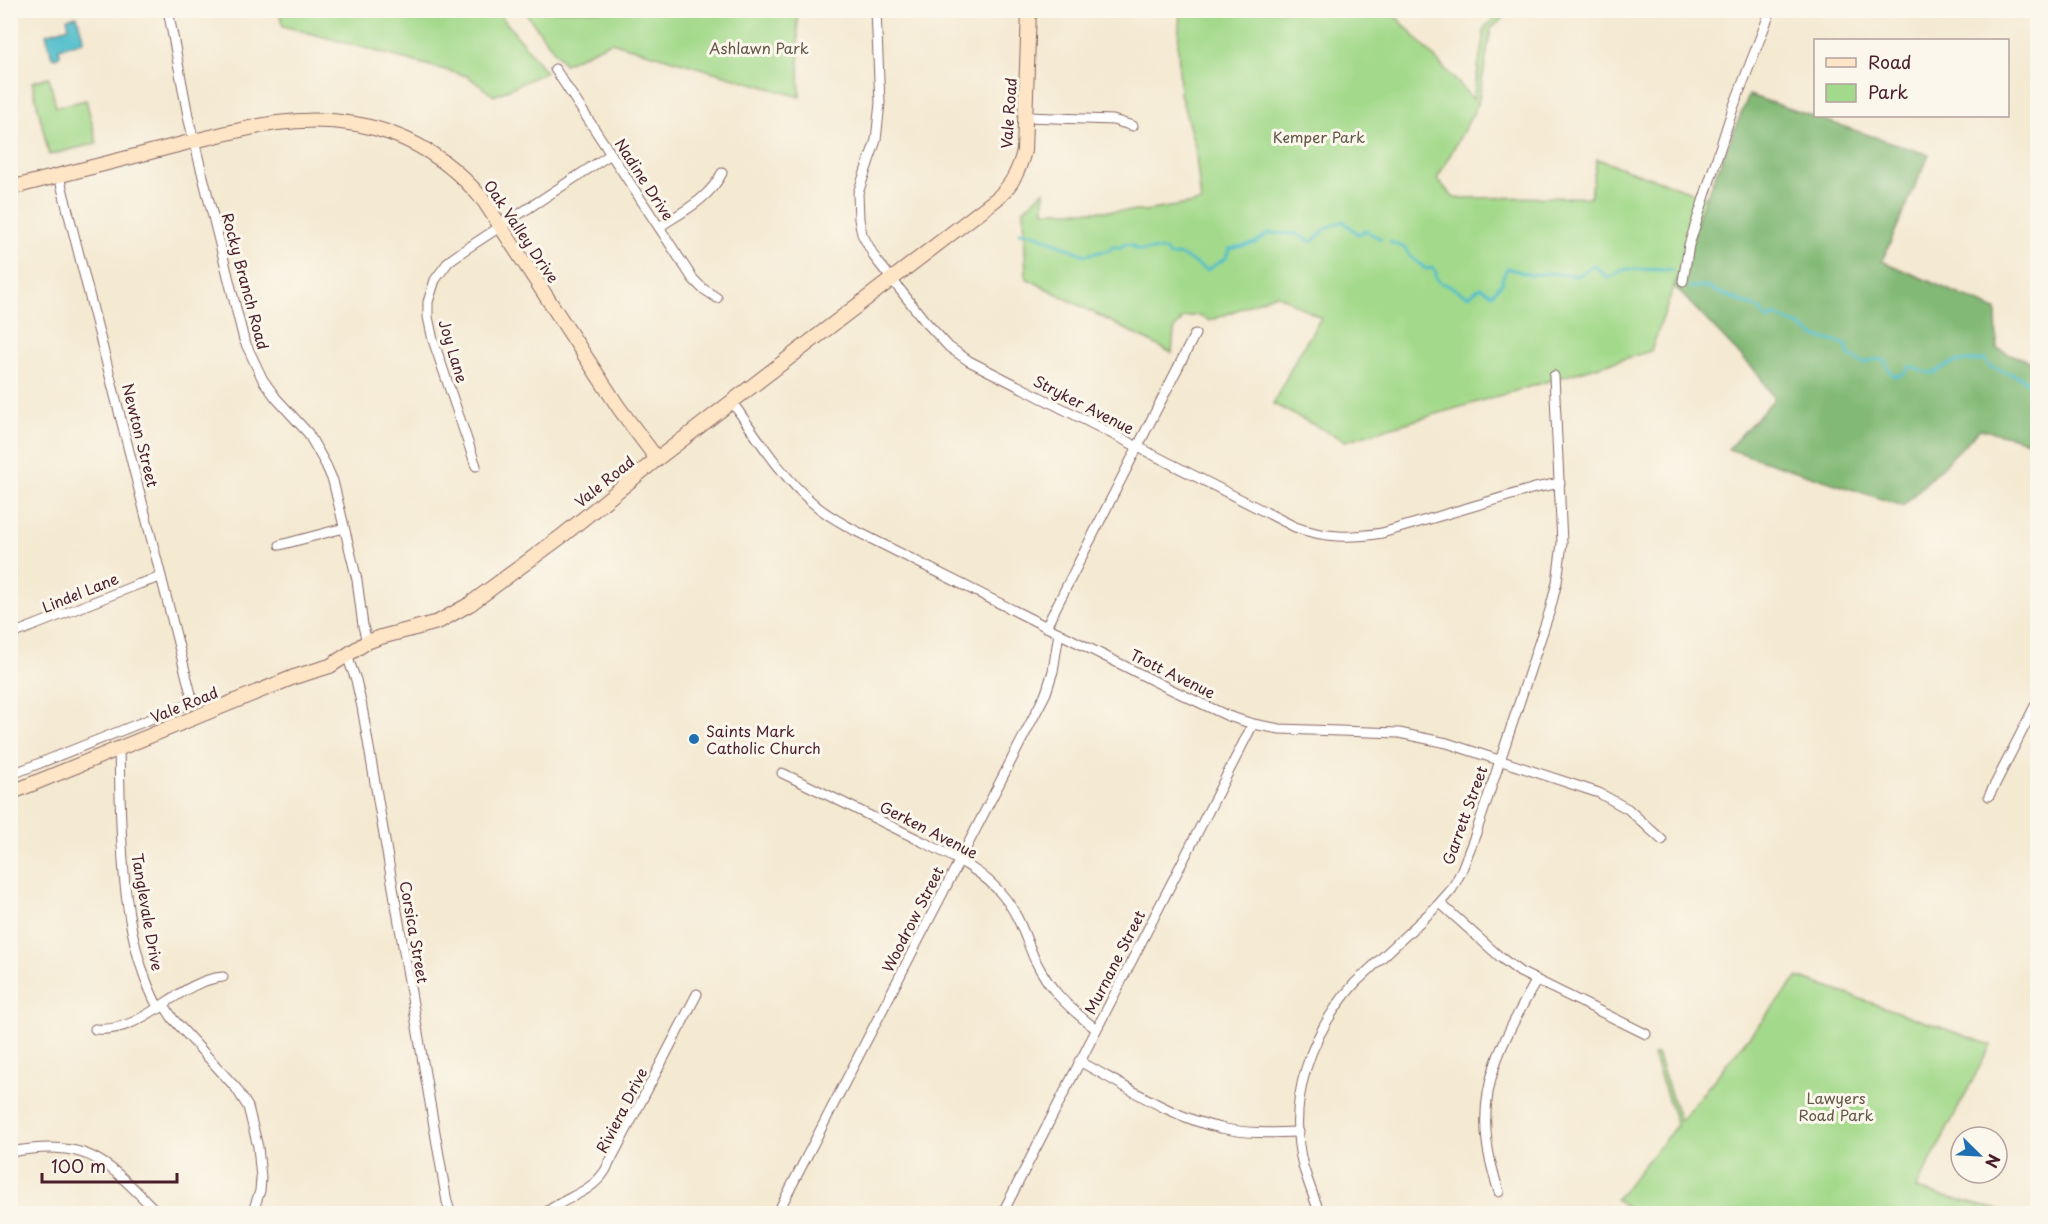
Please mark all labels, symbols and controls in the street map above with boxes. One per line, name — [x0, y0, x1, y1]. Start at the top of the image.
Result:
park label: Ashlawn Park — [709, 36, 809, 59]
legend — [1814, 39, 2009, 117]
text: Road — [1868, 48, 1912, 75]
street label: Vale Road — [994, 77, 1022, 149]
text: Park — [1868, 78, 1908, 105]
park label: Kemper Park — [1273, 125, 1365, 148]
street label: Nadine Drive — [610, 133, 680, 225]
street label: Oak Valley Drive — [479, 175, 565, 287]
street label: Rocky Branch Road — [217, 210, 275, 352]
street label: Joy Lane — [433, 317, 475, 385]
street label: Stryker Avenue — [1030, 369, 1138, 439]
street label: Newton Street — [117, 381, 165, 489]
street label: Vale Road — [569, 450, 639, 512]
street label: Lindel Lane — [38, 566, 122, 618]
street label: Trott Avenue — [1127, 642, 1219, 704]
street label: Vale Road — [147, 680, 221, 728]
place label: Saints Mark Catholic Church — [706, 719, 821, 759]
marker: Saints Mark Catholic Church — [687, 732, 701, 746]
street label: Garrett Street — [1435, 762, 1493, 868]
street label: Gerken Avenue — [876, 794, 982, 864]
street label: Tanglevale Drive — [126, 851, 170, 973]
street label: Woodrow Street — [875, 862, 949, 976]
street label: Corsica Street — [395, 879, 435, 985]
street label: Murnane Street — [1078, 906, 1150, 1018]
street label: Riviera Drive — [590, 1063, 652, 1157]
park label: Lawyers Road Park — [1798, 1086, 1874, 1126]
north arrow — [1949, 1125, 2009, 1185]
scale bar — [42, 1146, 177, 1184]
text: N — [1980, 1151, 2007, 1172]
text: 100 m — [51, 1152, 106, 1179]

